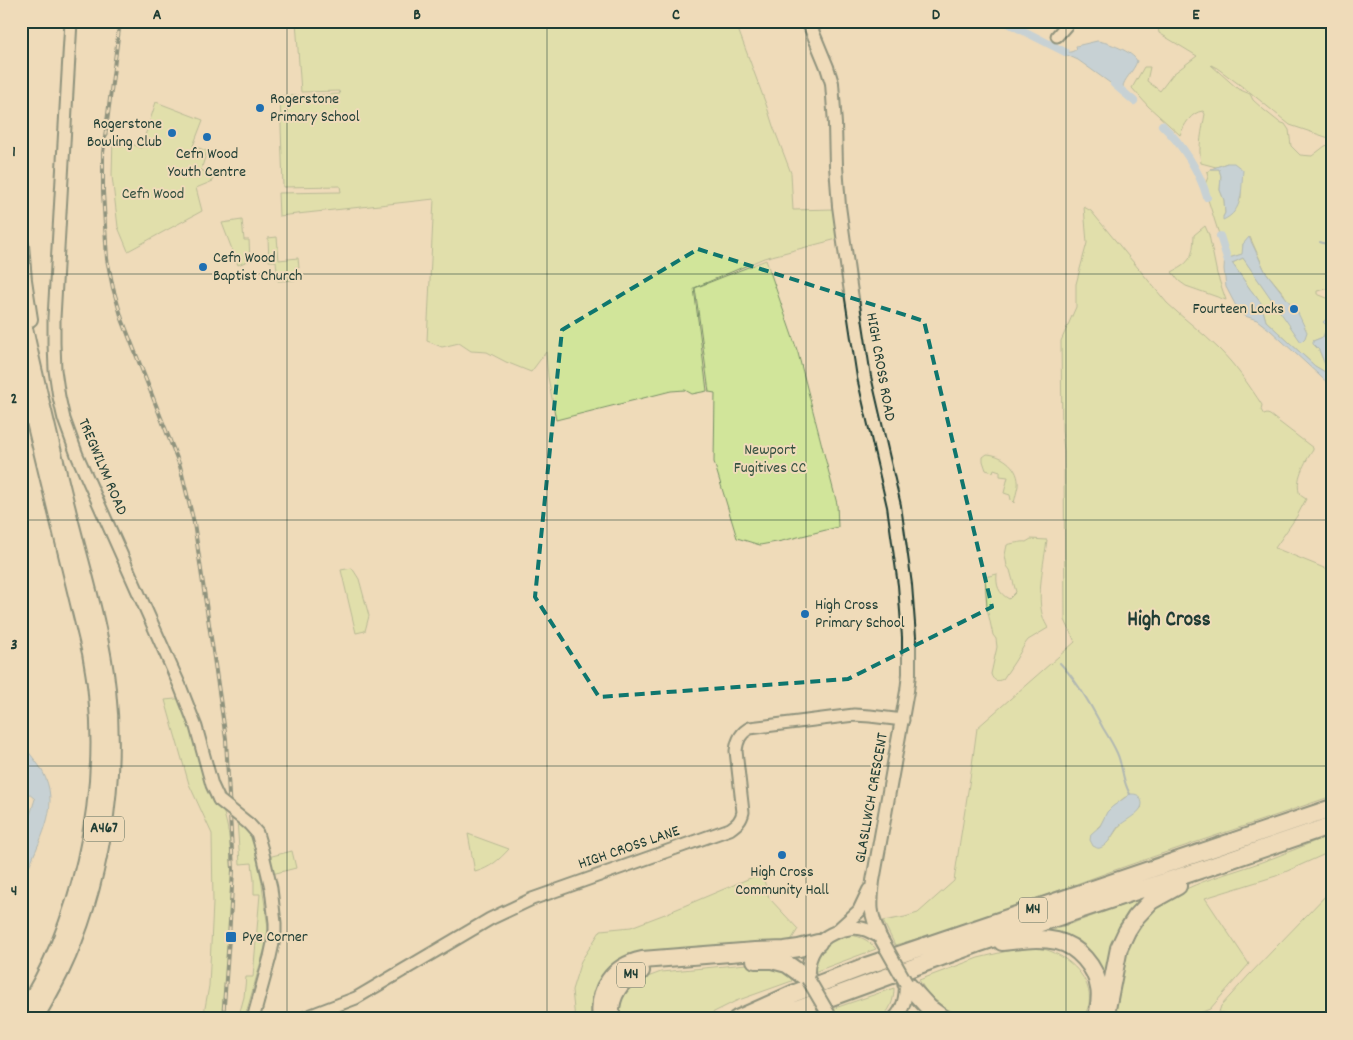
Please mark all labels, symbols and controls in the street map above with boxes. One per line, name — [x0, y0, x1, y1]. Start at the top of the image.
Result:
text: A — [153, 4, 162, 27]
text: B — [413, 4, 421, 27]
text: C — [672, 4, 680, 27]
text: D — [932, 4, 941, 27]
text: E — [1192, 4, 1200, 27]
place label: Rogerstone Primary School — [270, 88, 360, 129]
marker: Rogerstone Primary School — [254, 102, 266, 114]
place label: Rogerstone Bowling Club — [87, 113, 162, 154]
marker: Rogerstone Bowling Club — [166, 127, 178, 139]
marker: Cefn Wood Youth Centre — [201, 131, 213, 143]
text: 1 — [12, 141, 16, 164]
place label: Cefn Wood Youth Centre — [168, 143, 246, 184]
park label: Cefn Wood — [122, 183, 184, 206]
place label: Cefn Wood Baptist Church — [213, 247, 302, 288]
marker: Cefn Wood Baptist Church — [197, 261, 209, 273]
place label: Fourteen Locks — [1192, 298, 1284, 321]
marker: Fourteen Locks — [1288, 303, 1300, 315]
street label: HIGH CROSS ROAD — [859, 311, 901, 423]
text: 2 — [11, 388, 18, 411]
street label: TREGWILYM ROAD — [71, 415, 133, 519]
park label: Newport Fugitives CC — [734, 439, 806, 480]
place label: High Cross Primary School — [815, 594, 905, 635]
district label: High Cross — [1127, 606, 1211, 636]
marker: High Cross Primary School — [799, 608, 811, 620]
text: 3 — [10, 634, 18, 657]
street label: GLASLLWCH CRESCENT — [849, 730, 895, 865]
road number: A467 — [84, 816, 124, 842]
street label: HIGH CROSS LANE — [575, 820, 684, 876]
marker: High Cross Community Hall — [776, 849, 788, 861]
place label: High Cross Community Hall — [735, 861, 829, 902]
text: 4 — [11, 880, 17, 903]
road number: M4 — [1019, 898, 1047, 922]
place label: Pye Corner — [242, 926, 308, 949]
marker: Pye Corner — [224, 930, 238, 944]
road number: M4 — [617, 962, 645, 988]

